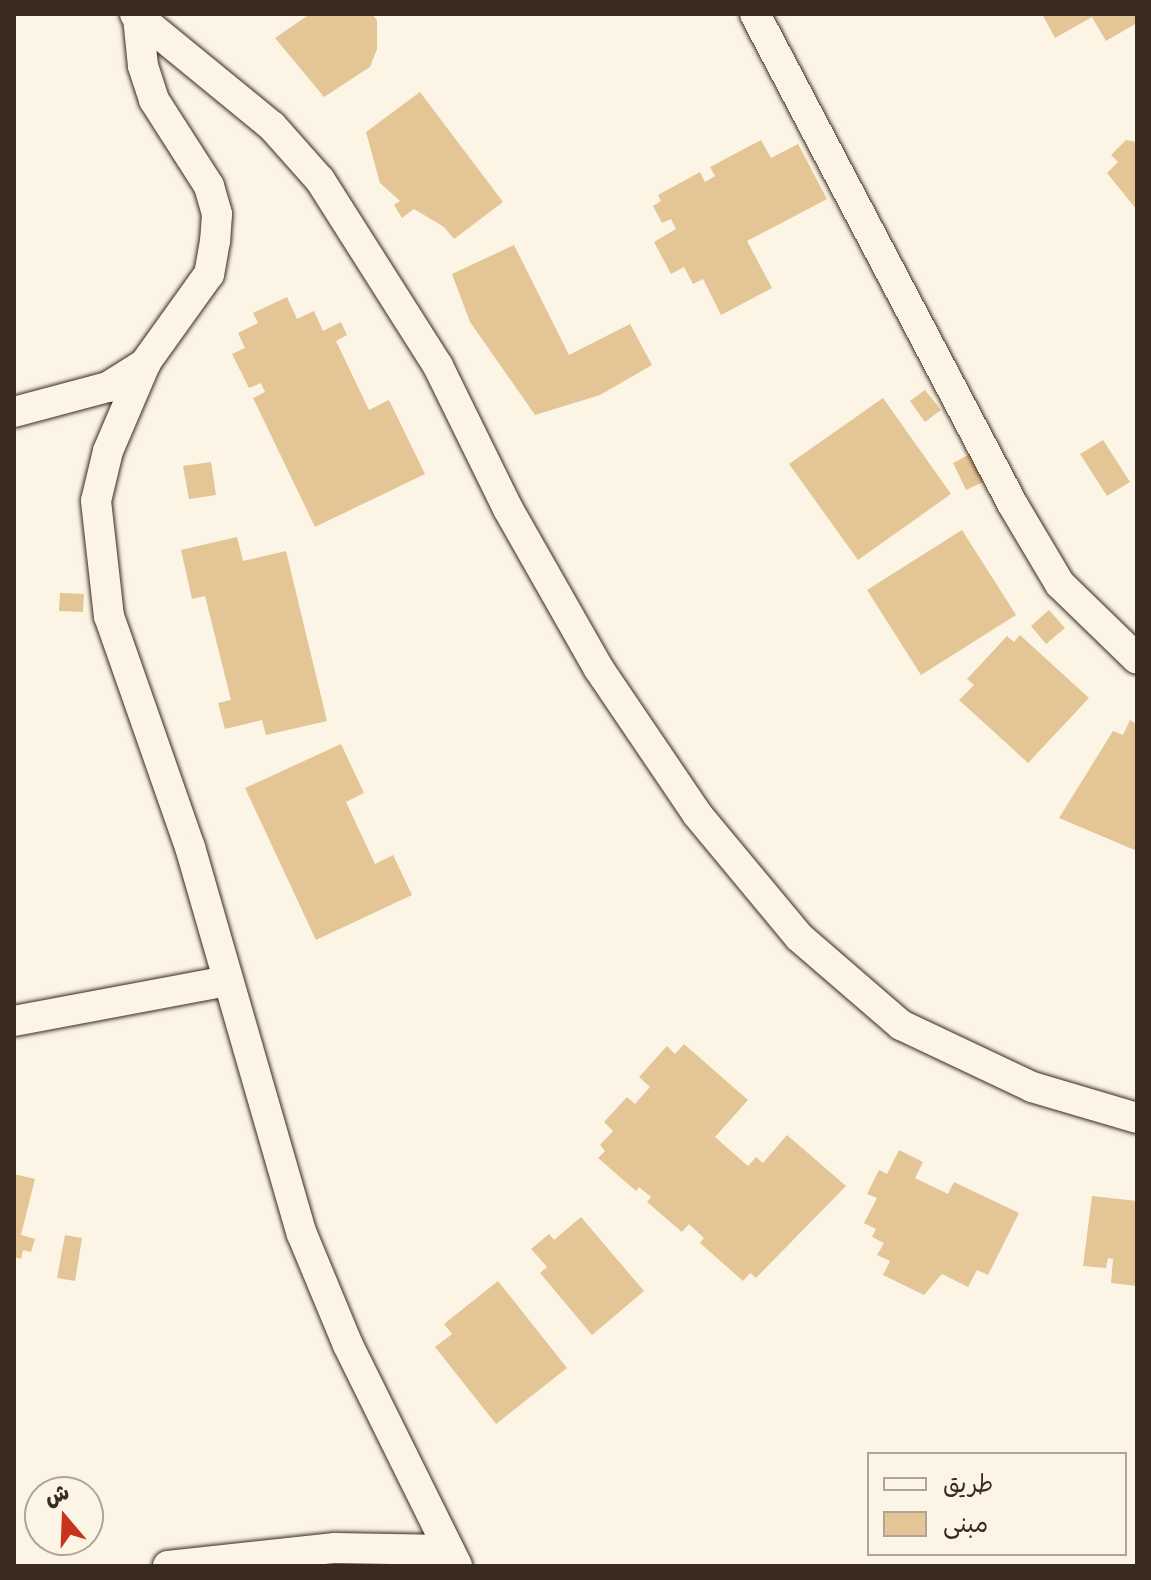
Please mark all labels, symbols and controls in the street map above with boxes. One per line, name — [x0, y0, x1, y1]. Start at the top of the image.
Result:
legend — [867, 1452, 1127, 1556]
text: طريق — [943, 1463, 993, 1505]
text: ش — [39, 1472, 74, 1517]
north arrow — [24, 1476, 104, 1556]
text: مبنى — [943, 1503, 988, 1545]

